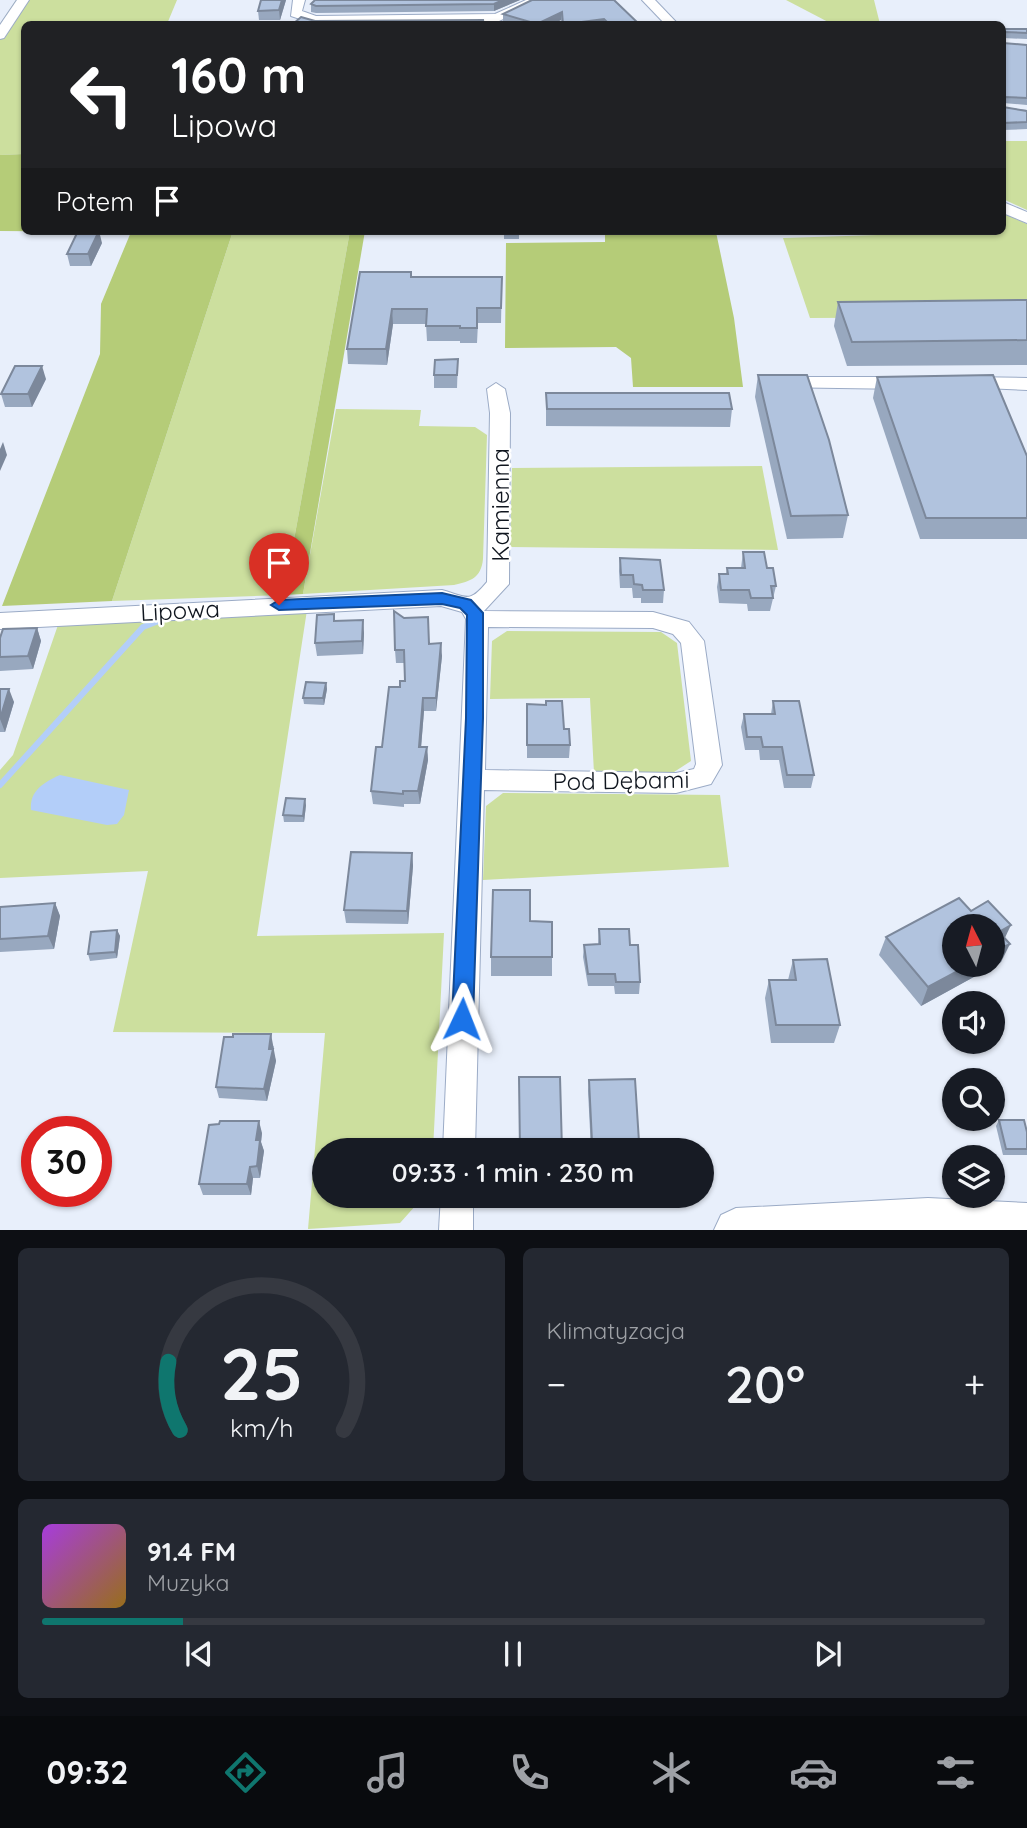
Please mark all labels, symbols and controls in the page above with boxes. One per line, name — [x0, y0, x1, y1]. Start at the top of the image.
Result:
text: 160 m — [171, 44, 306, 105]
icon: left — [56, 49, 147, 140]
text: Lipowa — [171, 105, 277, 145]
icon: arrive — [148, 182, 186, 220]
text: Potem — [56, 185, 134, 218]
street label: Kamienna — [485, 448, 515, 562]
pin — [249, 533, 309, 605]
icon: arrive — [260, 544, 298, 582]
street label: Lipowa — [139, 593, 221, 627]
street label: Pod Dębami — [552, 764, 690, 796]
north arrow — [942, 914, 1004, 976]
map controls — [942, 914, 1005, 1208]
position arrow — [425, 982, 499, 1056]
button: sound — [942, 991, 1005, 1054]
button: search — [942, 1068, 1005, 1131]
speed limit sign: 30 — [21, 1116, 112, 1207]
button: layers — [942, 1145, 1005, 1208]
text: 09:33 · 1 min · 230 m — [392, 1156, 634, 1189]
text: Klimatyzacja — [547, 1316, 685, 1345]
text: 25 — [220, 1328, 303, 1419]
text: 20° — [725, 1351, 805, 1416]
text: − — [547, 1360, 566, 1408]
text: + — [964, 1360, 985, 1408]
text: km/h — [230, 1412, 293, 1443]
text: 91.4 FM — [147, 1535, 236, 1568]
text: Muzyka — [147, 1568, 229, 1597]
icon: previous — [180, 1635, 218, 1673]
icon: pause — [494, 1635, 532, 1673]
icon: next — [809, 1635, 847, 1673]
icon: directions — [221, 1748, 270, 1797]
icon: music — [363, 1748, 412, 1797]
icon: phone — [505, 1748, 554, 1797]
icon: climate — [647, 1748, 696, 1797]
icon: car — [789, 1748, 838, 1797]
icon: filters — [931, 1748, 980, 1797]
text: 09:32 — [47, 1752, 128, 1792]

